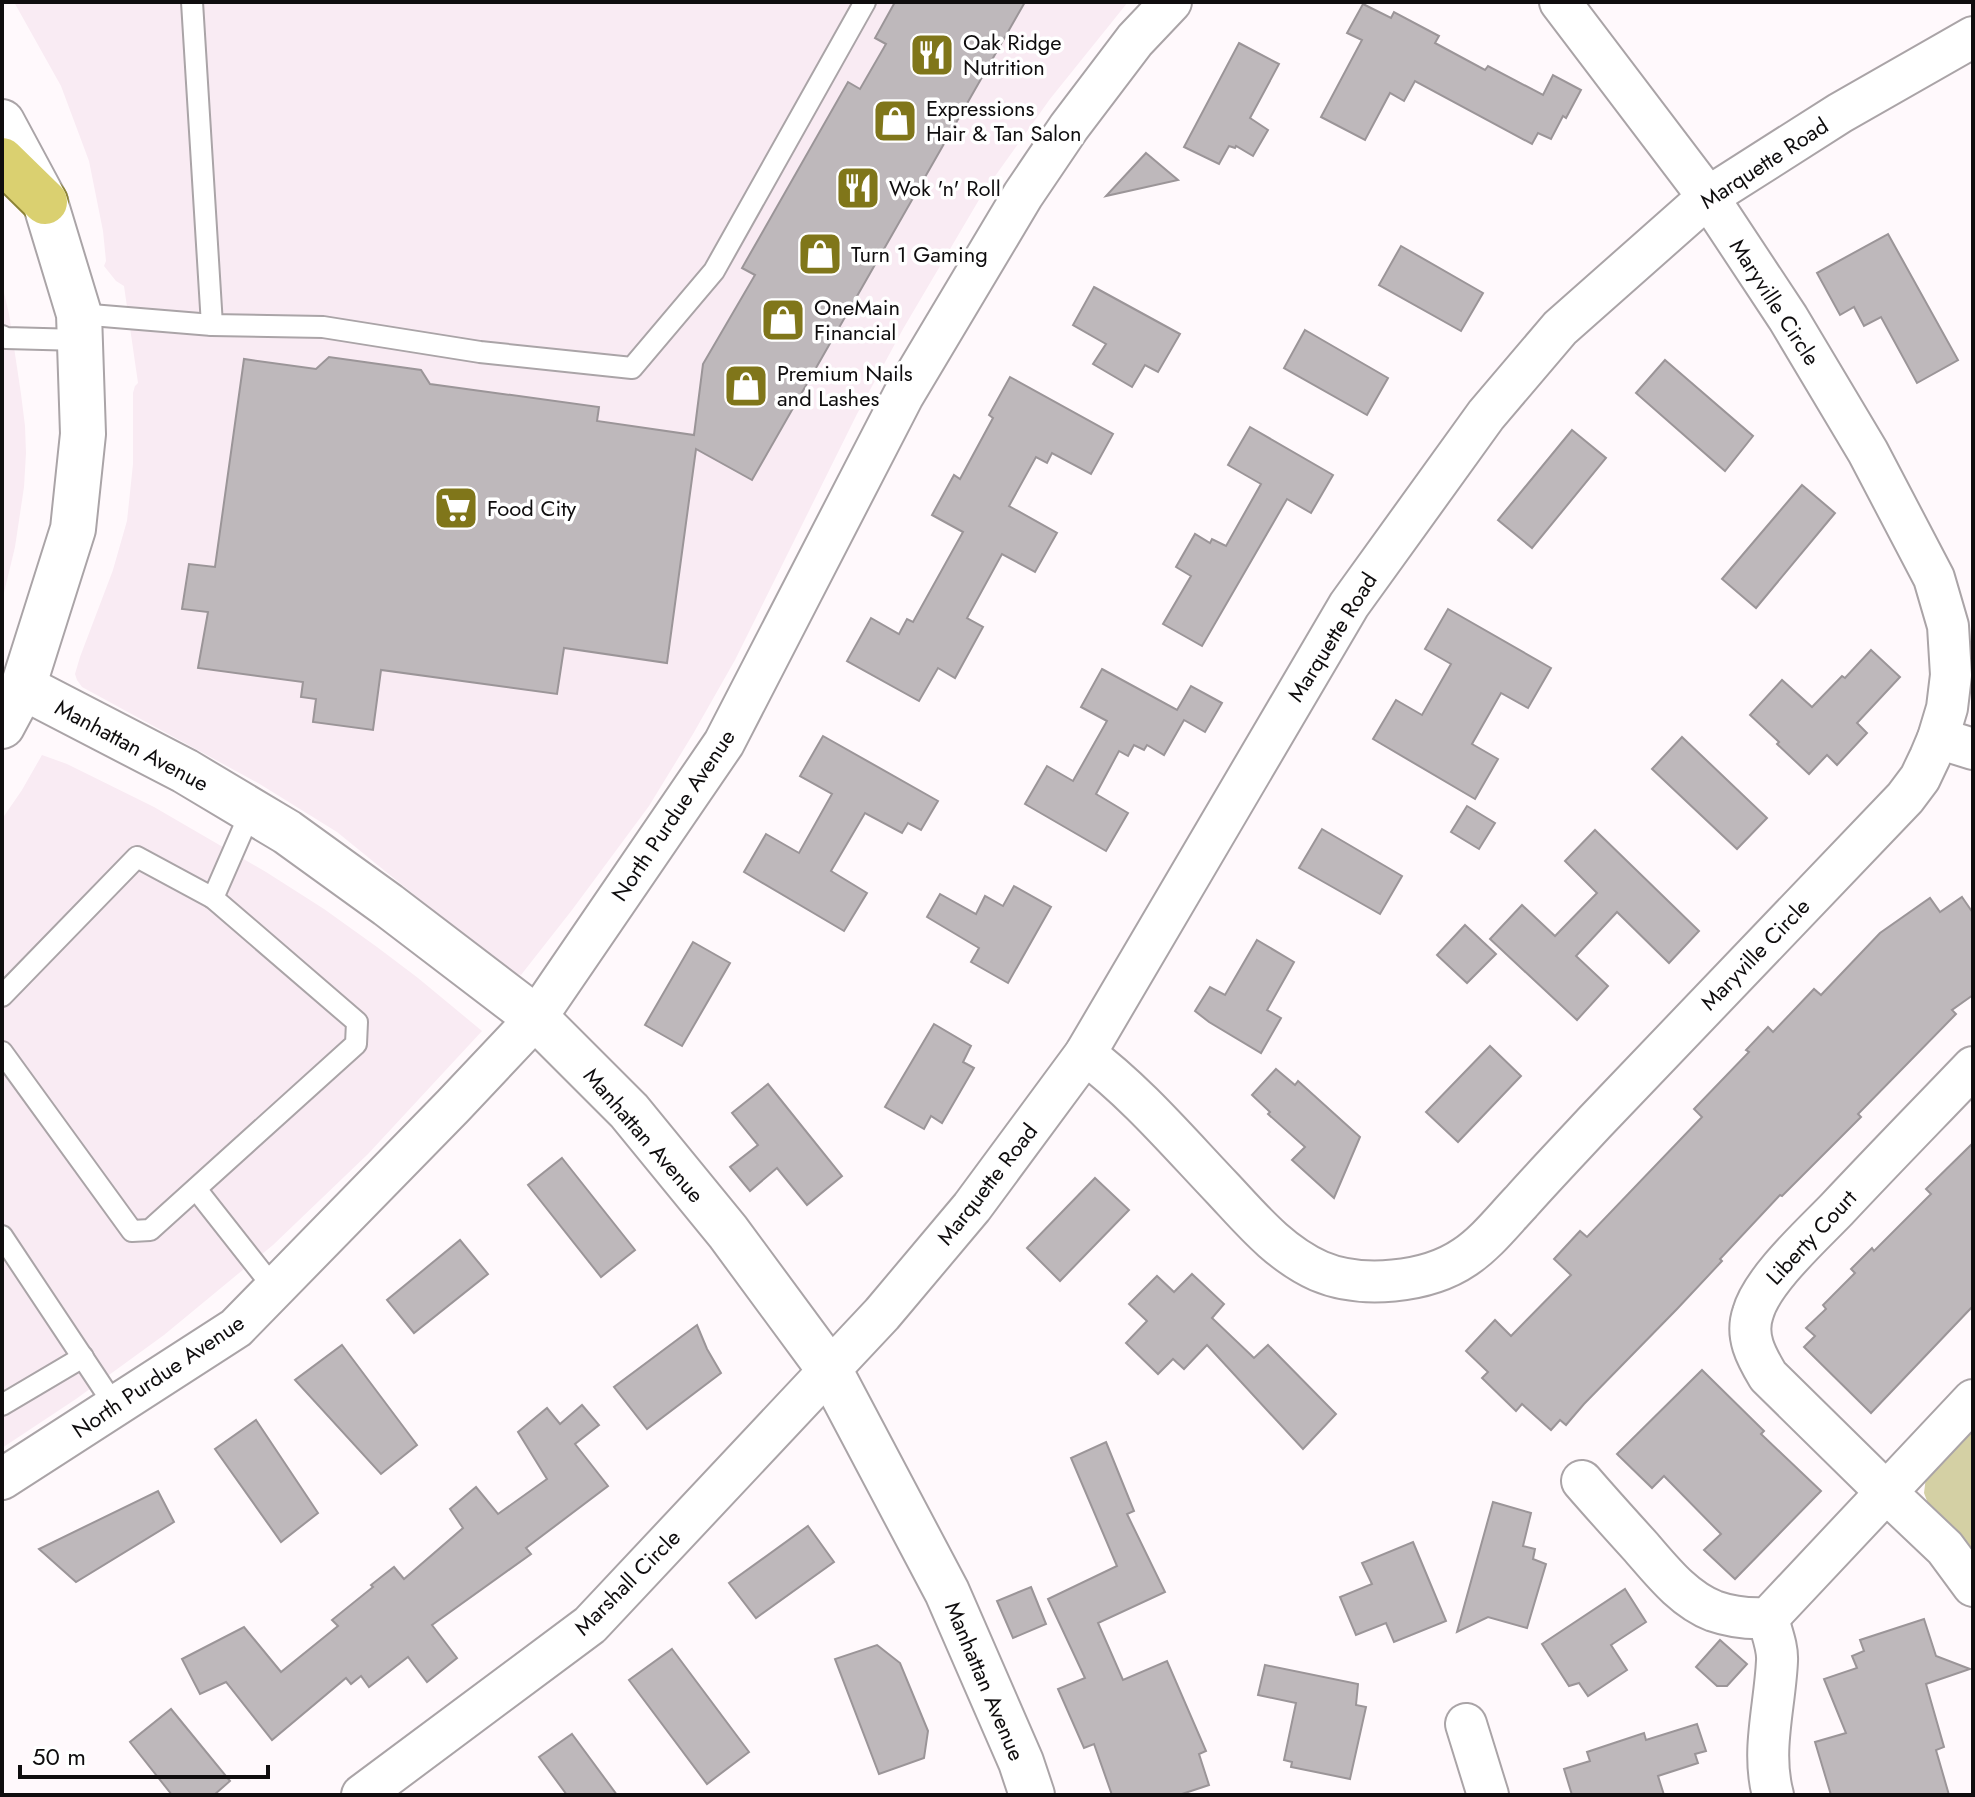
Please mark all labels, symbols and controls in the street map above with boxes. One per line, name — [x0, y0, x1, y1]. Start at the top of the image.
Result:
place label: Oak Ridge Nutrition — [963, 26, 1062, 83]
restaurant icon: Oak Ridge Nutrition — [908, 31, 956, 79]
place label: Expressions Hair & Tan Salon — [926, 92, 1082, 149]
shop icon: Expressions Hair & Tan Salon — [871, 97, 919, 145]
street label: Marquette Road — [1694, 110, 1834, 216]
restaurant icon: Wok 'n' Roll — [834, 164, 882, 212]
place label: Wok 'n' Roll — [889, 172, 1001, 204]
shop icon: Turn 1 Gaming — [796, 230, 844, 278]
street label: Maryville Circle — [1722, 232, 1828, 372]
place label: Turn 1 Gaming — [851, 238, 988, 270]
place label: OneMain Financial — [814, 291, 900, 348]
shop icon: OneMain Financial — [759, 296, 807, 344]
place label: Premium Nails and Lashes — [777, 357, 913, 414]
shop icon: Premium Nails and Lashes — [722, 362, 770, 410]
supermarket icon: Food City — [432, 484, 480, 532]
place label: Food City — [487, 492, 577, 524]
street label: Marquette Road — [1279, 566, 1385, 708]
street label: Manhattan Avenue — [49, 691, 215, 799]
street label: North Purdue Avenue — [603, 723, 743, 907]
street label: Maryville Circle — [1693, 891, 1817, 1017]
street label: Manhattan Avenue — [576, 1060, 712, 1210]
street label: Marquette Road — [929, 1116, 1045, 1252]
street label: Liberty Court — [1758, 1182, 1864, 1292]
street label: North Purdue Avenue — [66, 1306, 250, 1446]
street label: Marshall Circle — [567, 1522, 687, 1642]
street label: Manhattan Avenue — [937, 1597, 1033, 1765]
scale bar — [20, 1729, 268, 1779]
text: 50 m — [32, 1739, 86, 1774]

